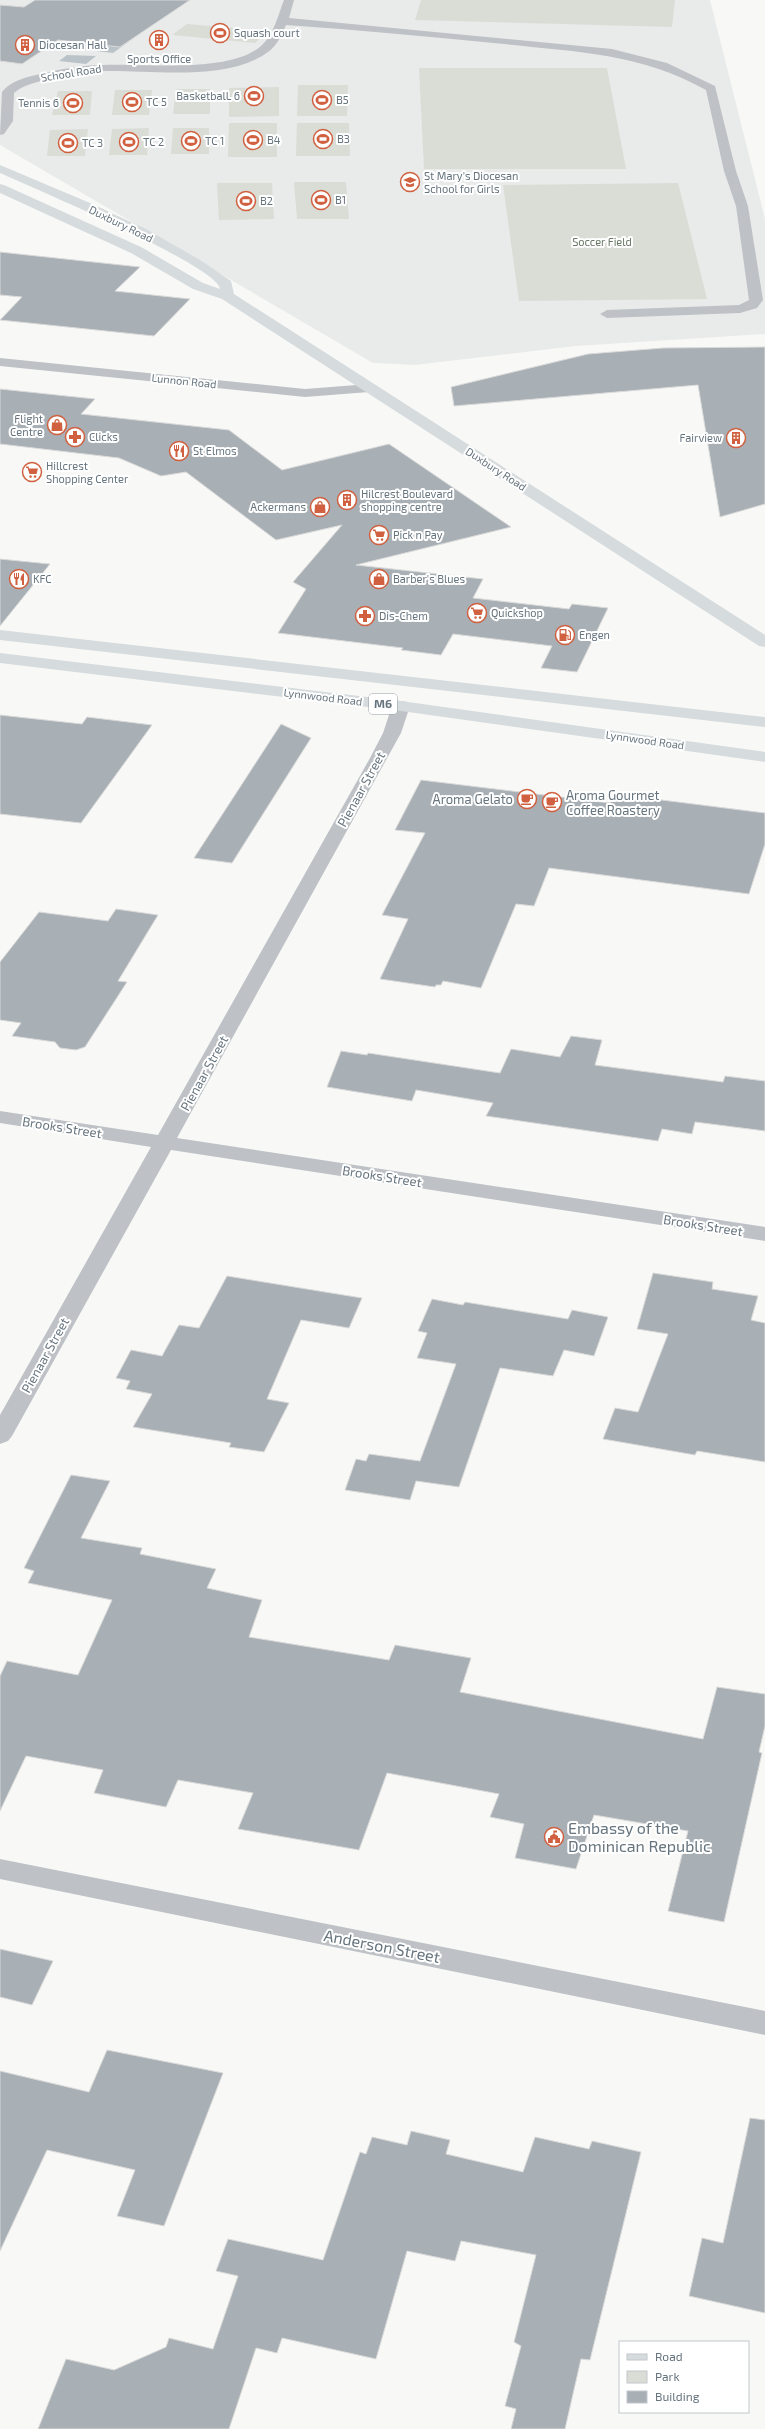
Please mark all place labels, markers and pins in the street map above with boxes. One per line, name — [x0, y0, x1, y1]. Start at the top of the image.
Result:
sports icon: Squash court — [209, 22, 231, 44]
place label: Squash court — [234, 26, 300, 39]
building icon: Sports Office — [148, 29, 170, 51]
building icon: Diocesan Hall — [14, 34, 36, 56]
place label: Diocesan Hall — [39, 38, 108, 51]
place label: Sports Office — [127, 52, 191, 65]
sports icon: BasketbalL 6 — [243, 85, 265, 107]
place label: BasketbalL 6 — [176, 89, 240, 102]
sports icon: B5 — [311, 89, 333, 111]
sports icon: TC 5 — [121, 91, 143, 113]
sports icon: Tennis 6 — [62, 92, 84, 114]
place label: B5 — [336, 93, 349, 106]
place label: TC 5 — [146, 95, 167, 108]
place label: Tennis 6 — [18, 96, 59, 109]
sports icon: B3 — [312, 128, 334, 150]
sports icon: B4 — [242, 129, 264, 151]
sports icon: TC 1 — [180, 130, 202, 152]
sports icon: TC 2 — [118, 131, 140, 153]
sports icon: TC 3 — [57, 132, 79, 154]
place label: B3 — [337, 132, 350, 145]
place label: B4 — [267, 133, 281, 146]
place label: TC 1 — [205, 134, 224, 147]
place label: TC 2 — [143, 135, 164, 148]
place label: TC 3 — [82, 136, 103, 149]
place label: St Mary's Diocesan School for Girls — [424, 169, 519, 195]
school or university icon: St Mary's Diocesan School for Girls — [399, 171, 421, 193]
sports icon: B1 — [310, 189, 332, 211]
sports icon: B2 — [235, 190, 257, 212]
place label: B1 — [335, 193, 346, 206]
place label: B2 — [260, 194, 273, 207]
place label: Flight Centre — [10, 412, 43, 438]
shop icon: Flight Centre — [46, 414, 68, 436]
pharmacy icon: Clicks — [64, 426, 86, 448]
building icon: Fairview — [725, 427, 747, 449]
place label: Clicks — [89, 430, 118, 443]
place label: Fairview — [680, 431, 722, 444]
restaurant icon: St Elmos — [168, 440, 190, 462]
place label: St Elmos — [193, 444, 237, 457]
place label: Hillcrest Shopping Center — [46, 459, 129, 485]
supermarket icon: Hillcrest Shopping Center — [21, 461, 43, 483]
place label: Hilcrest Boulevard shopping centre — [361, 487, 453, 513]
building icon: Hilcrest Boulevard shopping centre — [336, 489, 358, 511]
shop icon: Ackermans — [309, 496, 331, 518]
place label: Ackermans — [250, 500, 306, 513]
supermarket icon: Pick n Pay — [368, 524, 390, 546]
place label: Pick n Pay — [393, 528, 443, 541]
restaurant icon: KFC — [8, 568, 30, 590]
shop icon: Barber's Blues — [368, 568, 390, 590]
place label: KFC — [33, 572, 52, 585]
place label: Barber's Blues — [393, 572, 465, 585]
supermarket icon: Quickshop — [466, 602, 488, 624]
pharmacy icon: Dis-Chem — [354, 605, 376, 627]
place label: Quickshop — [491, 606, 543, 620]
place label: Dis-Chem — [379, 609, 428, 622]
fuel station icon: Engen — [554, 624, 576, 646]
place label: Engen — [579, 628, 610, 641]
place label: Aroma Gourmet Coffee Roastery — [566, 787, 660, 818]
cafe icon: Aroma Gelato — [516, 788, 538, 810]
place label: Aroma Gelato — [433, 791, 513, 807]
cafe icon: Aroma Gourmet Coffee Roastery — [541, 791, 563, 813]
place label: Embassy of the Dominican Republic — [568, 1818, 711, 1855]
public building icon: Embassy of the Dominican Republic — [543, 1826, 565, 1848]

